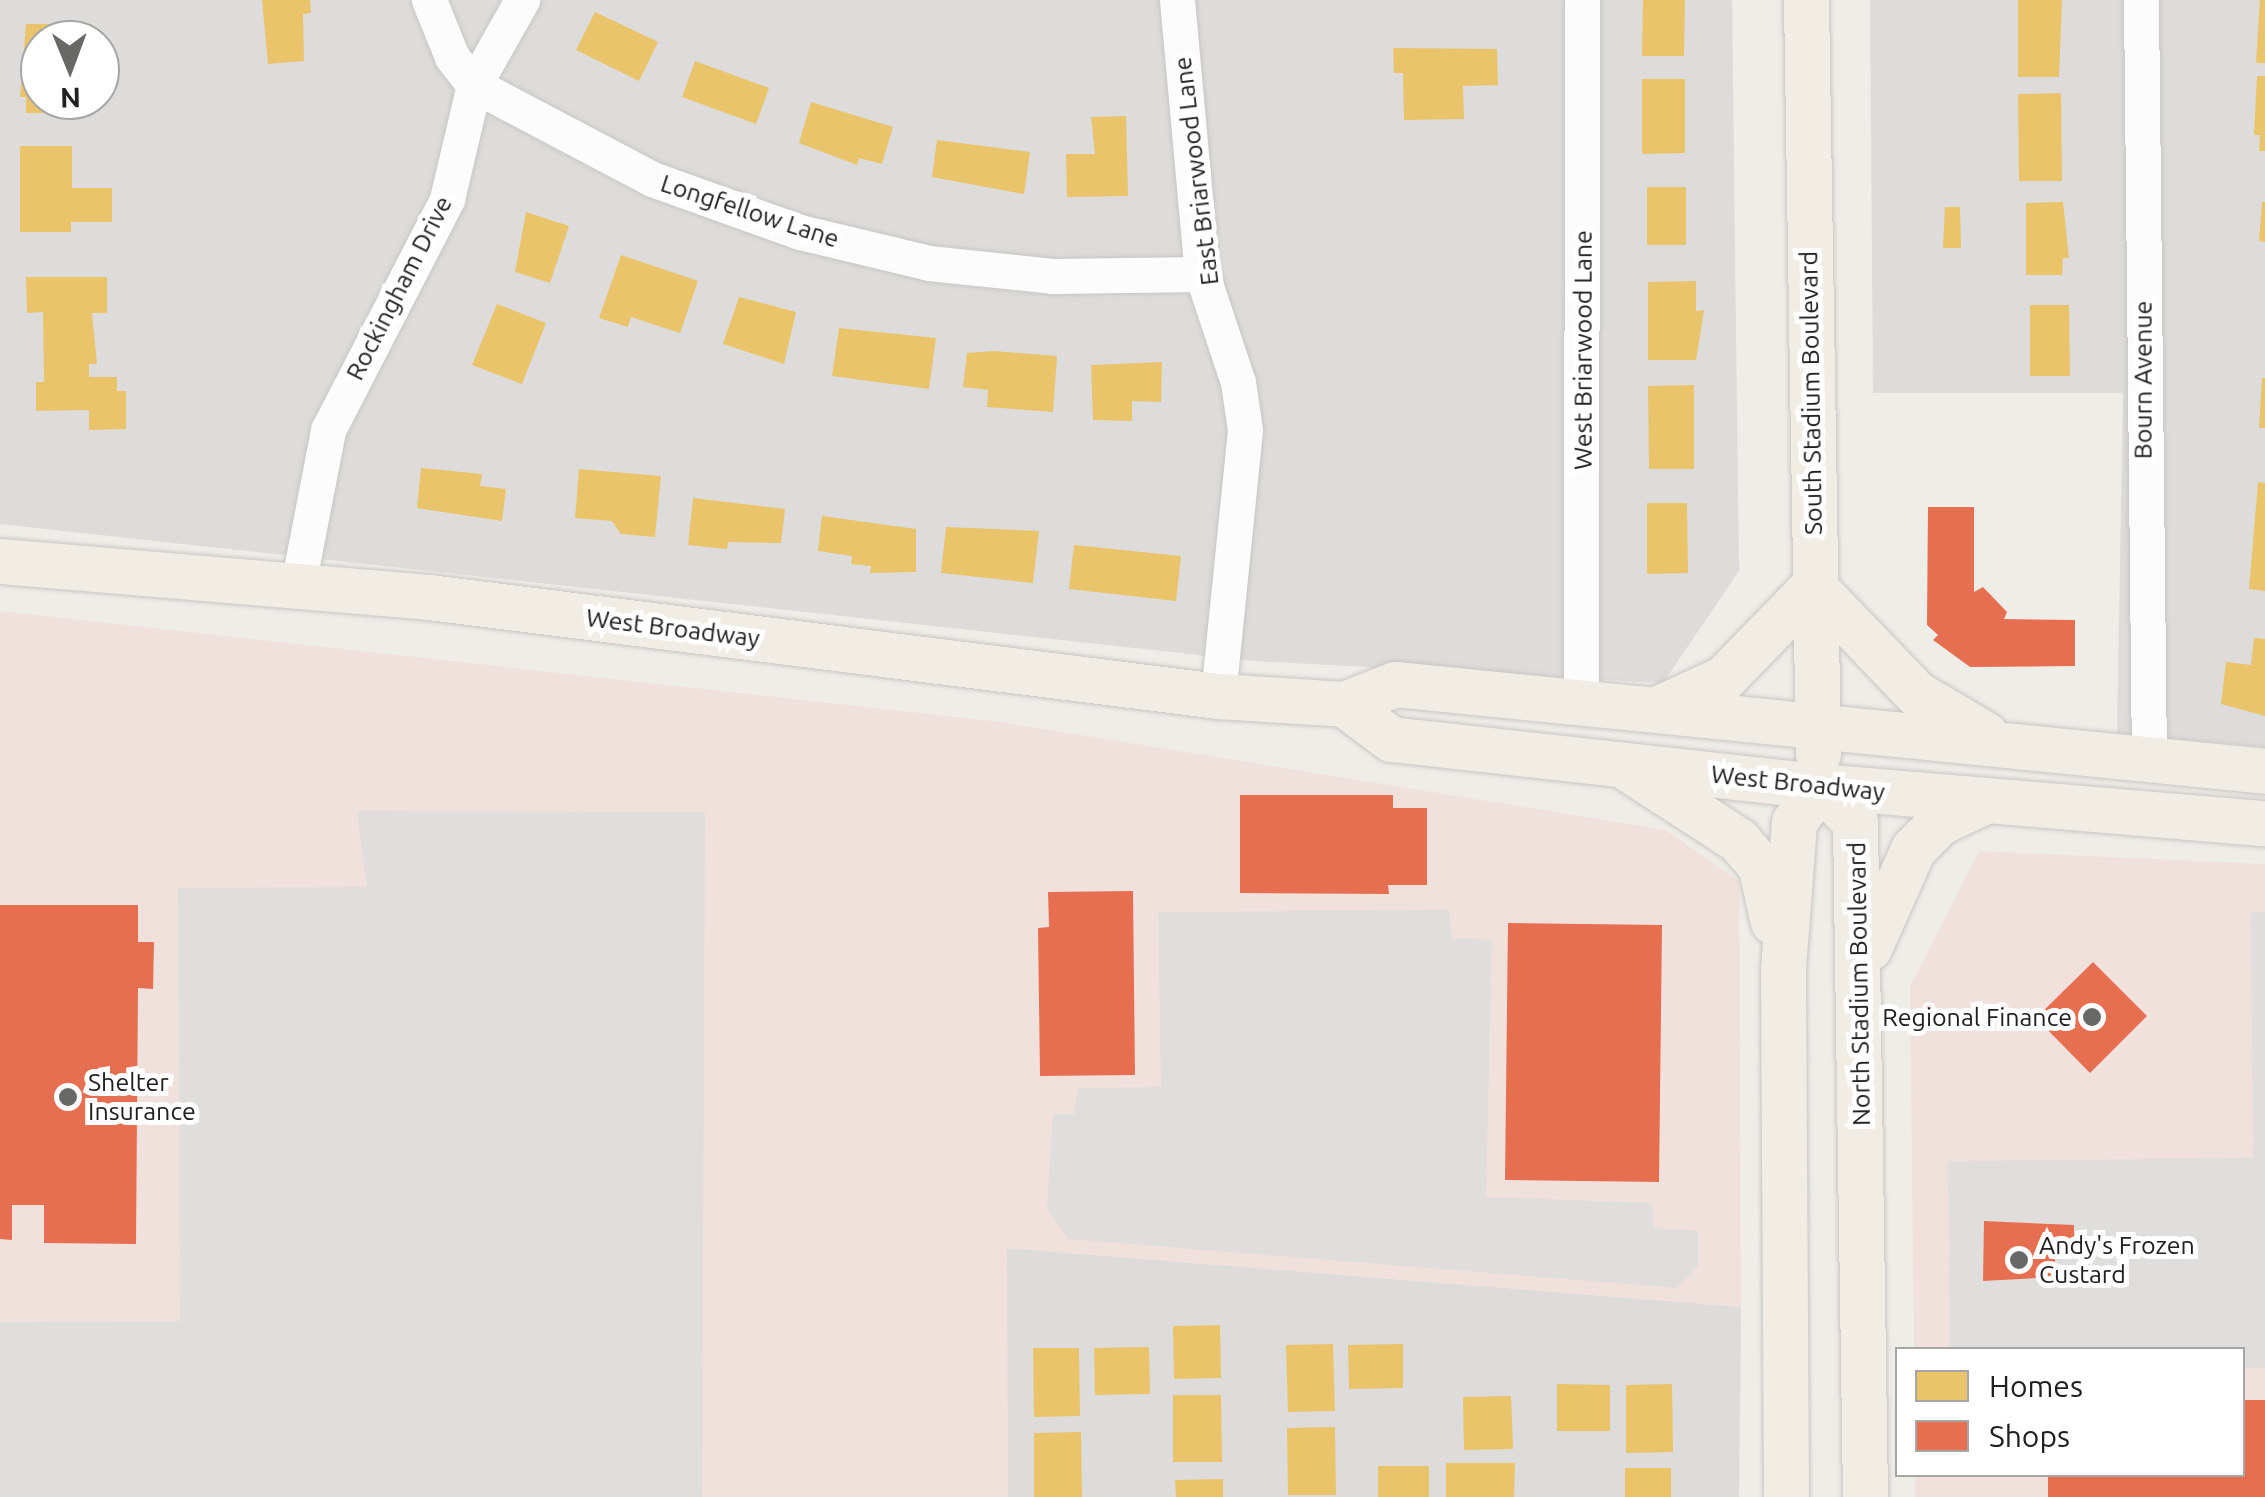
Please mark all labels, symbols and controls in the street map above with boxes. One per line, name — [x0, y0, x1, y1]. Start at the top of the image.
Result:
north arrow — [20, 20, 120, 120]
street label: East Briarwood Lane — [1167, 55, 1225, 287]
text: N — [60, 83, 81, 114]
street label: Longfellow Lane — [657, 168, 843, 254]
street label: Rockingham Drive — [340, 191, 458, 385]
street label: West Briarwood Lane — [1568, 230, 1598, 470]
street label: South Stadium Boulevard — [1794, 251, 1828, 535]
street label: Bourn Avenue — [2128, 301, 2158, 459]
street label: West Broadway — [585, 602, 761, 654]
street label: West Broadway — [1710, 759, 1886, 807]
street label: North Stadium Boulevard — [1842, 842, 1876, 1126]
place label: Regional Finance — [1882, 1002, 2072, 1032]
marker: Regional Finance — [2081, 1006, 2103, 1028]
place label: Shelter Insurance — [88, 1068, 196, 1127]
marker: Shelter Insurance — [57, 1086, 79, 1108]
place label: Andy's Frozen Custard — [2039, 1231, 2195, 1290]
marker: Andy's Frozen Custard — [2008, 1249, 2030, 1271]
legend — [1895, 1347, 2245, 1477]
text: Homes — [1989, 1369, 2083, 1403]
text: Shops — [1989, 1419, 2070, 1453]

